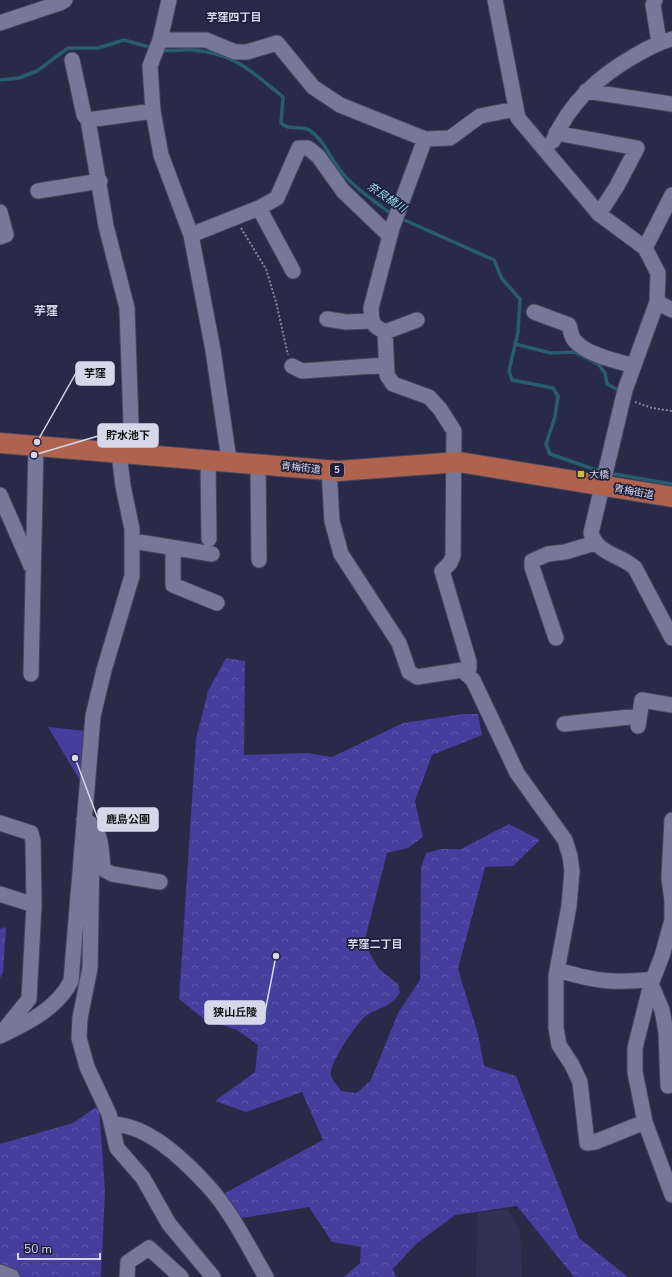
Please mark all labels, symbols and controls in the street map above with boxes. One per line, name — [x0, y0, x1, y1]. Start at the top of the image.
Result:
district label: 芋窪四丁目 — [207, 10, 262, 25]
water label: 奈良橋川 — [364, 179, 410, 216]
district label: 芋窪 — [34, 303, 58, 319]
callout: 芋窪 — [76, 362, 114, 385]
text: 芋窪 — [84, 366, 106, 381]
callout: 貯水池下 — [98, 424, 158, 447]
text: 貯水池下 — [106, 428, 150, 443]
street label: 青梅街道 — [280, 459, 322, 477]
road number: 5 — [330, 463, 344, 477]
place label: 大橋 — [589, 468, 609, 482]
marker: 大橋 — [576, 469, 586, 479]
street label: 青梅街道 — [613, 482, 655, 502]
callout: 鹿島公園 — [98, 808, 158, 831]
text: 鹿島公園 — [106, 812, 150, 827]
district label: 芋窪二丁目 — [348, 937, 403, 952]
callout: 狭山丘陵 — [205, 1001, 265, 1024]
text: 狭山丘陵 — [213, 1005, 257, 1020]
scale bar — [18, 1235, 100, 1261]
text: 50 m — [24, 1241, 52, 1257]

